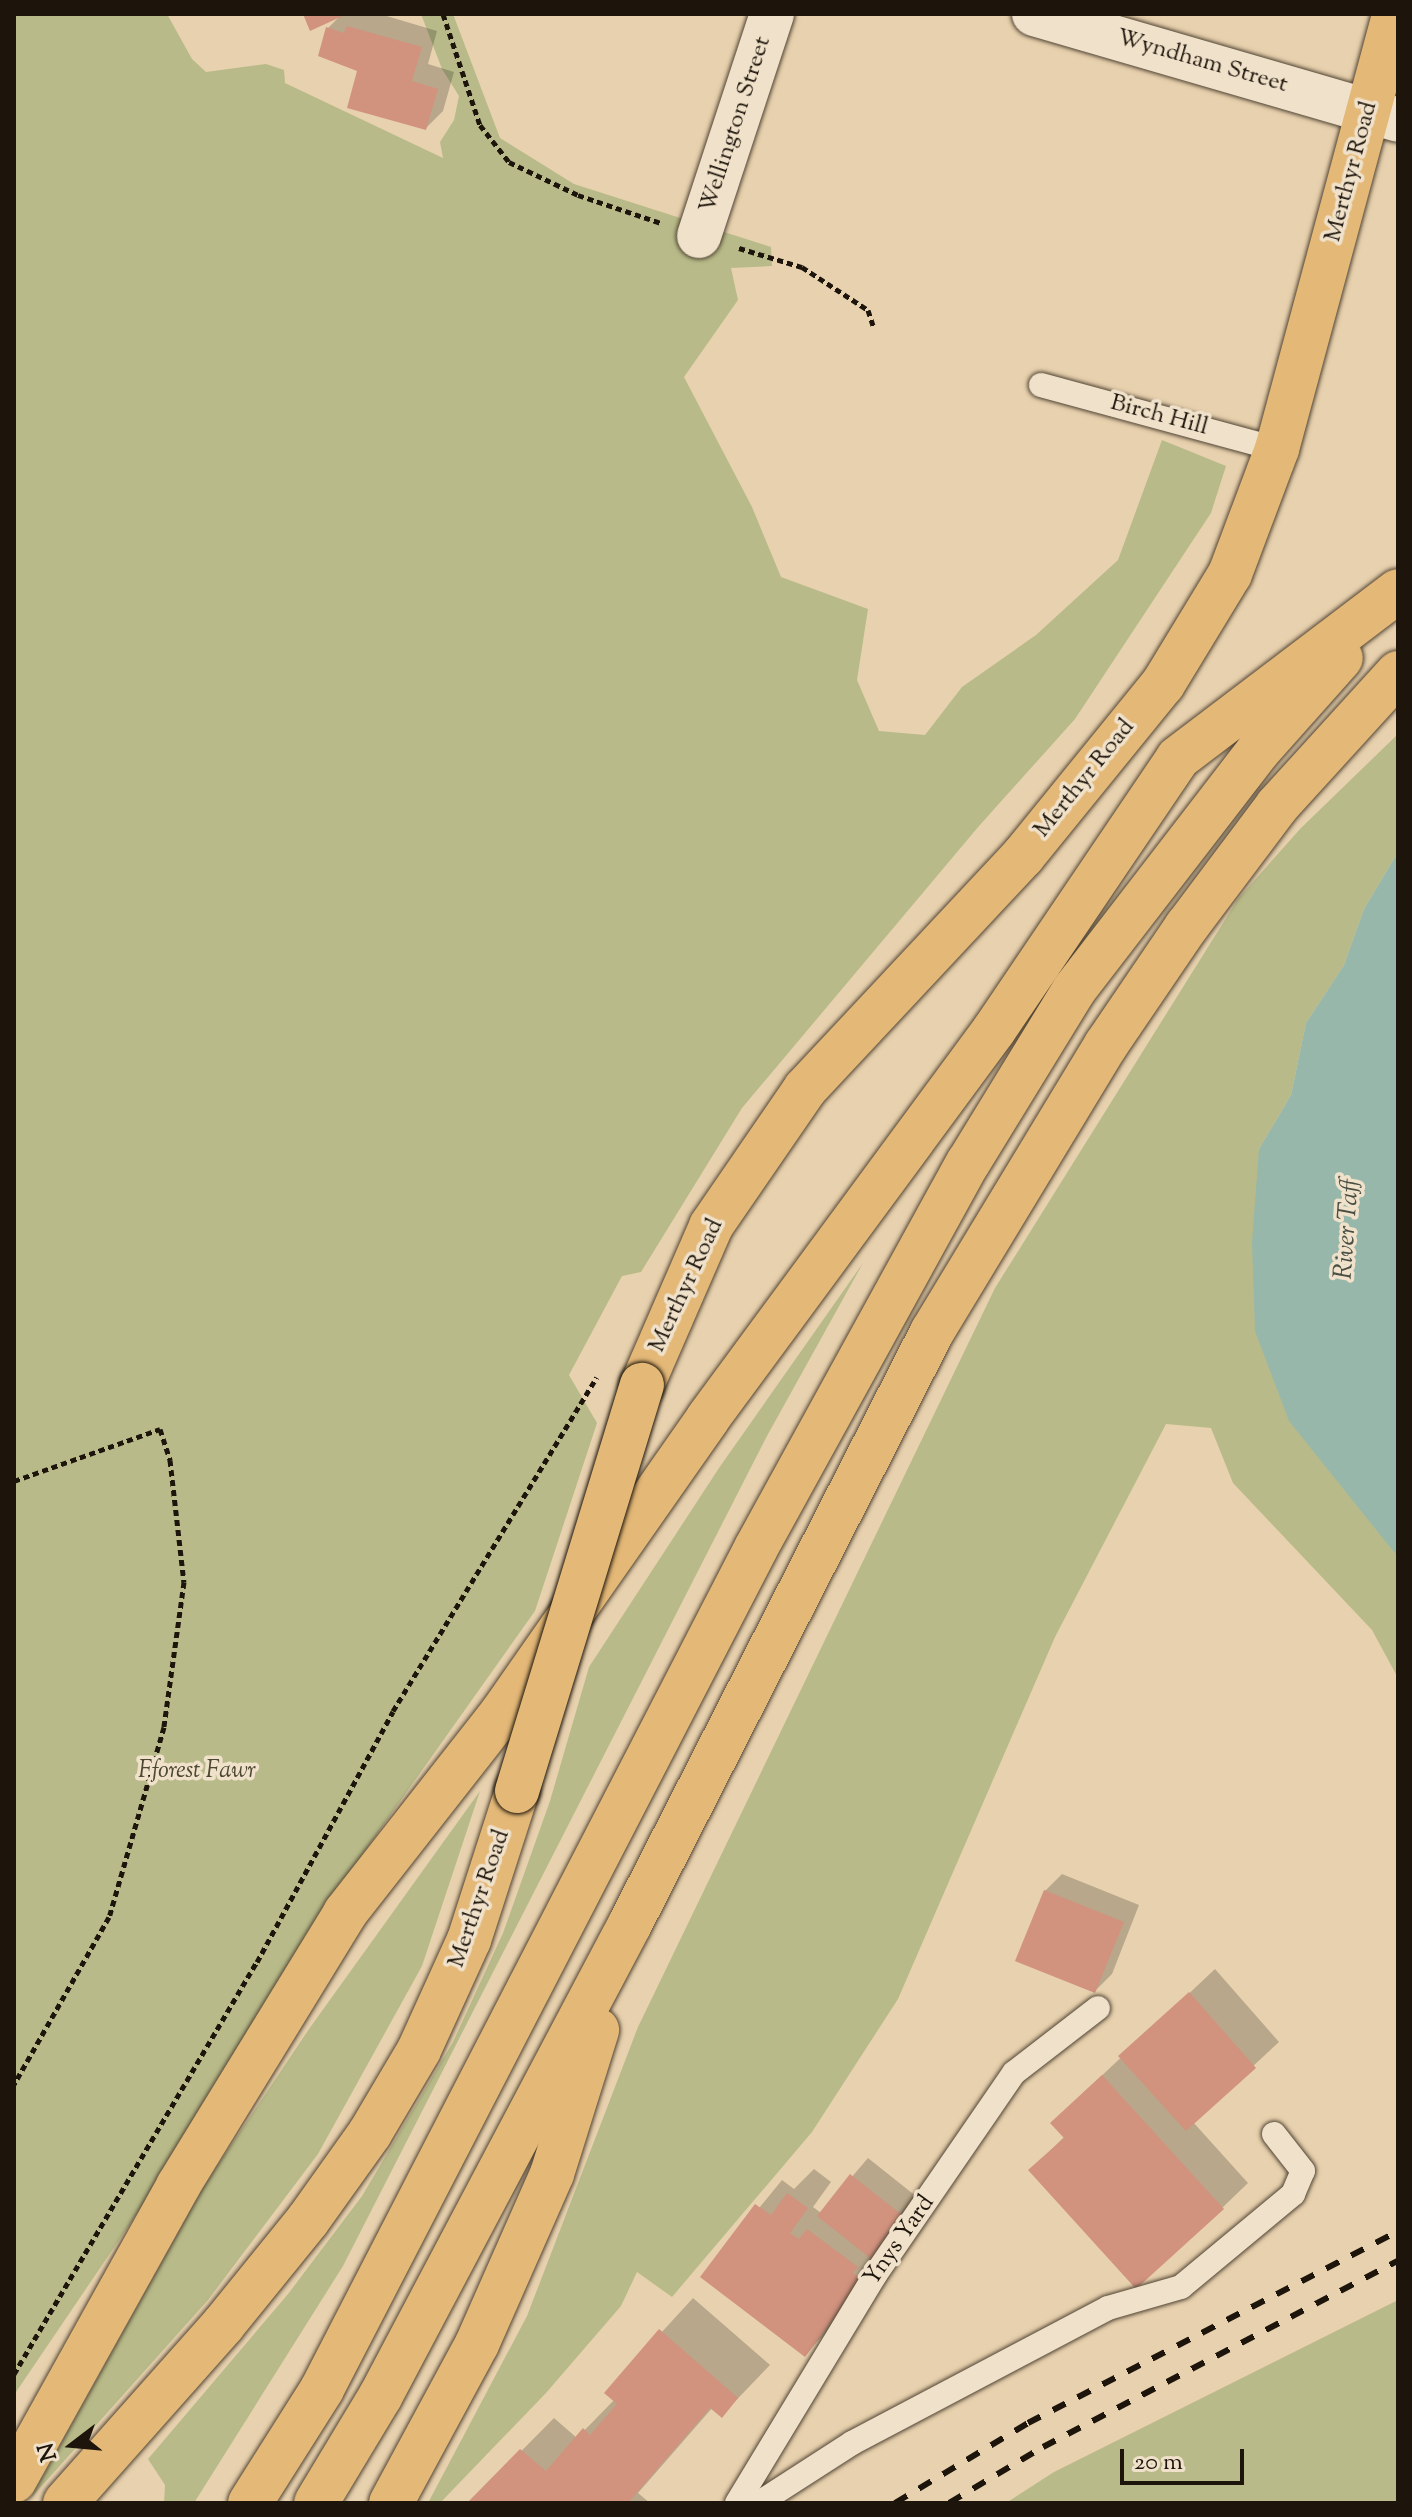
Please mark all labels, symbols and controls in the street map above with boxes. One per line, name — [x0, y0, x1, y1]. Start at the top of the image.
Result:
street label: Wyndham Street — [1113, 24, 1291, 100]
street label: Wellington Street — [694, 33, 778, 217]
street label: Merthyr Road — [1319, 99, 1385, 245]
street label: Birch Hill — [1107, 389, 1211, 443]
street label: Merthyr Road — [1029, 714, 1141, 844]
water label: River Taff — [1329, 1178, 1367, 1280]
street label: Merthyr Road — [644, 1215, 730, 1357]
park label: Fforest Fawr — [138, 1758, 256, 1786]
street label: Merthyr Road — [443, 1826, 517, 1972]
street label: Ynys Yard — [858, 2190, 942, 2292]
north arrow — [32, 2405, 112, 2485]
scale bar — [1124, 2433, 1248, 2483]
text: N — [31, 2439, 67, 2464]
text: 20 m — [1134, 2446, 1183, 2480]

